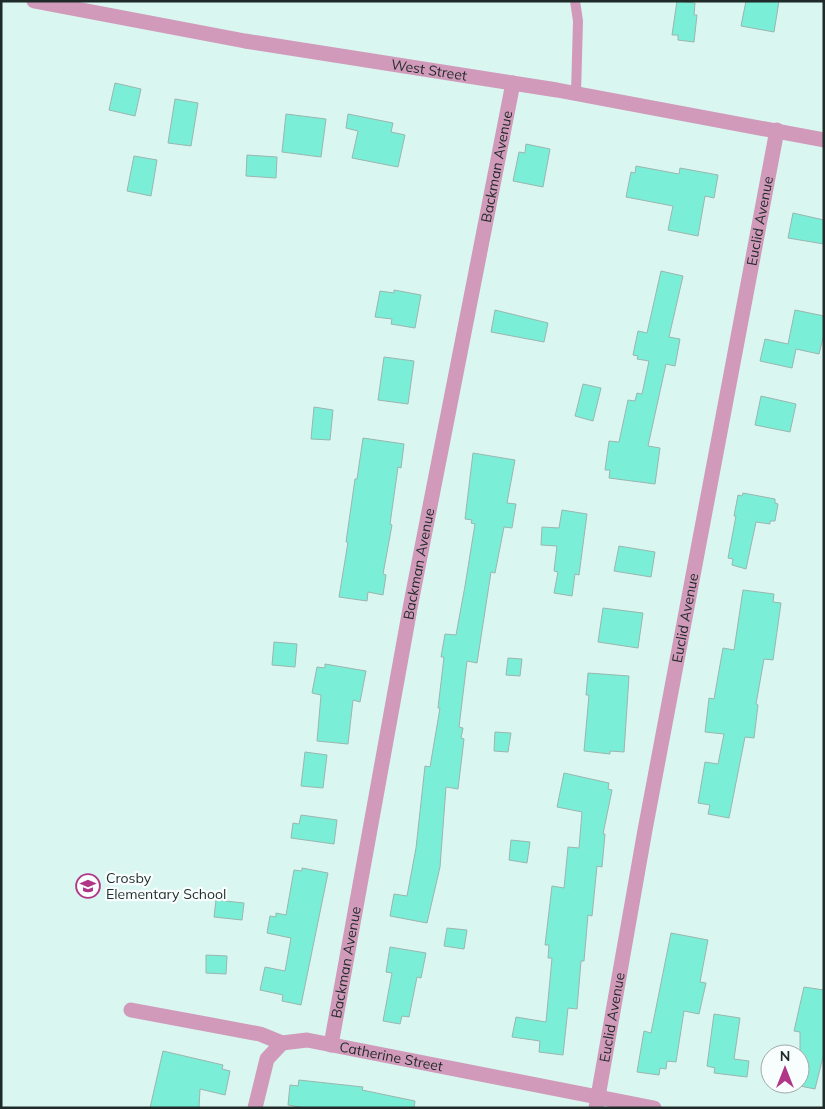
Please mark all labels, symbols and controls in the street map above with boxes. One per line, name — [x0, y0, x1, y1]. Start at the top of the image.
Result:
street label: West Street — [390, 55, 468, 85]
street label: Backman Avenue — [477, 109, 516, 224]
street label: Euclid Avenue — [743, 175, 777, 267]
street label: Backman Avenue — [399, 507, 438, 621]
street label: Euclid Avenue — [668, 572, 702, 664]
place label: Crosby Elementary School — [106, 869, 226, 903]
school or university icon: Crosby Elementary School — [75, 873, 101, 899]
street label: Backman Avenue — [327, 905, 365, 1020]
street label: Euclid Avenue — [595, 971, 629, 1064]
street label: Catherine Street — [338, 1038, 445, 1075]
north arrow — [760, 1044, 810, 1094]
text: N — [780, 1047, 790, 1065]

